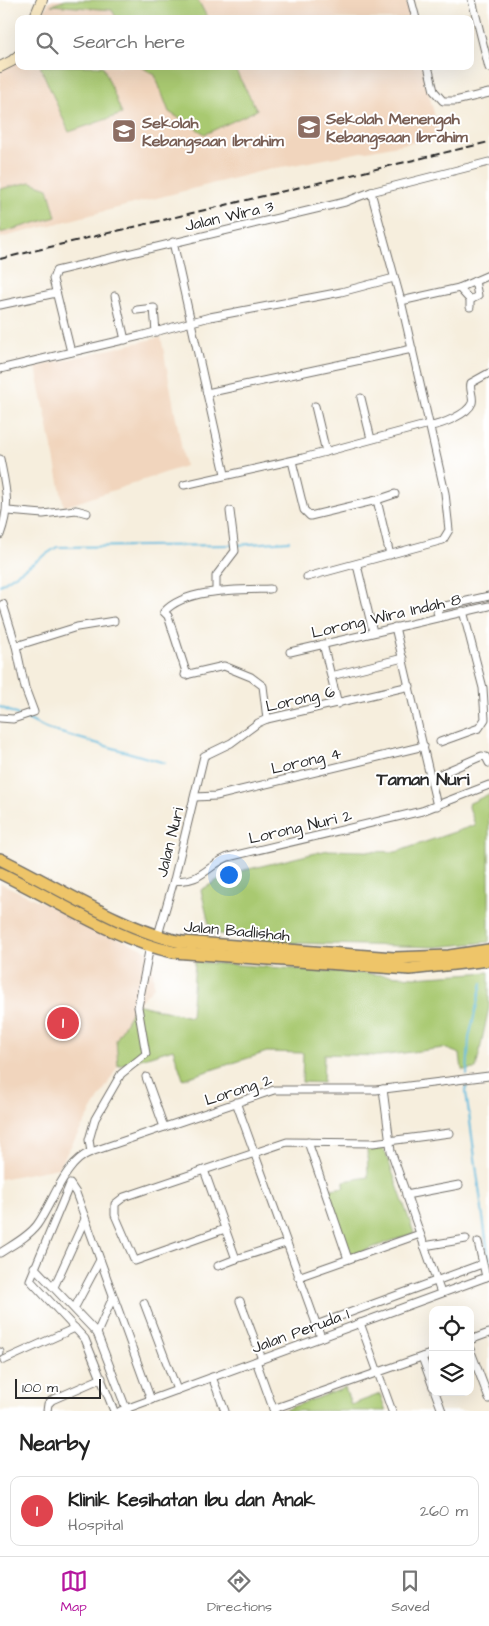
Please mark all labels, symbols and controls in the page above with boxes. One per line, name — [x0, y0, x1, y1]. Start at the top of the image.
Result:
search box — [15, 15, 474, 70]
icon: search — [33, 29, 61, 57]
text: Search here — [73, 29, 185, 56]
place label: Sekolah Menengah Kebangsaan Ibrahim — [325, 108, 468, 150]
place label: Sekolah Kebangsaan Ibrahim — [141, 112, 284, 154]
school or university icon: Sekolah Menengah Kebangsaan Ibrahim — [296, 114, 322, 140]
school or university icon: Sekolah Kebangsaan Ibrahim — [111, 118, 137, 144]
street label: Jalan Wira 3 — [183, 195, 276, 237]
street label: Lorong Wira Indah 8 — [309, 588, 463, 645]
street label: Lorong 6 — [263, 680, 337, 719]
street label: Lorong 4 — [269, 742, 344, 781]
district label: Taman Nuri — [376, 767, 470, 792]
street label: Lorong Nuri 2 — [246, 804, 354, 851]
street label: Jalan Nuri — [151, 805, 189, 879]
your location — [216, 862, 242, 888]
street label: Jalan Badlishah — [183, 915, 291, 947]
pin: 1 — [47, 1004, 79, 1042]
street label: Lorong 2 — [202, 1069, 275, 1112]
street label: Jalan Peruda 1 — [249, 1303, 352, 1359]
map controls — [429, 1306, 474, 1396]
button: locate — [429, 1306, 474, 1351]
button: layers — [429, 1351, 474, 1396]
scale bar — [15, 1376, 101, 1399]
text: 100 m — [22, 1378, 58, 1398]
text: Nearby — [20, 1429, 90, 1458]
text: Klinik Kesihatan Ibu dan Anak — [68, 1487, 315, 1514]
text: 1 — [36, 1500, 38, 1522]
text: 260 m — [420, 1500, 468, 1522]
text: Hospital — [68, 1514, 123, 1536]
tab: Map — [60, 1567, 88, 1617]
tab: Directions — [207, 1567, 272, 1617]
tab: Saved — [391, 1567, 429, 1617]

